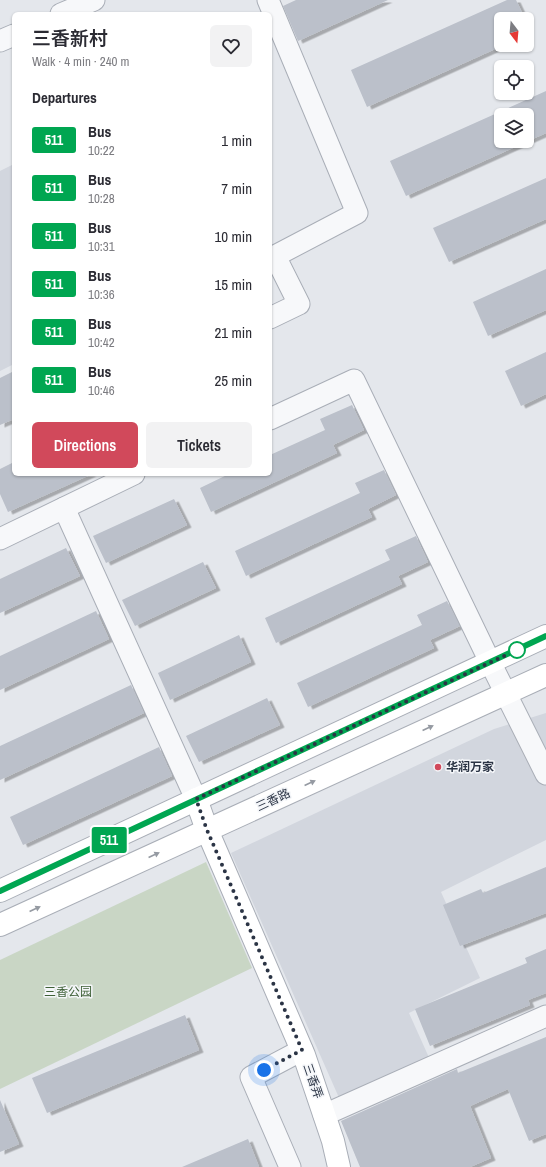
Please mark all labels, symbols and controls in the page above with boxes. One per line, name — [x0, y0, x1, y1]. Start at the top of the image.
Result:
north arrow — [494, 12, 534, 52]
map controls — [494, 12, 534, 148]
text: 三香新村 — [32, 25, 108, 51]
button: heart — [210, 25, 252, 67]
text: Walk · 4 min · 240 m — [32, 53, 129, 70]
button: locate — [494, 60, 534, 100]
text: Departures — [32, 87, 97, 108]
button: layers — [494, 108, 534, 148]
text: Bus — [88, 121, 111, 142]
text: 1 min — [221, 130, 252, 151]
text: 511 — [45, 131, 63, 149]
text: 10:22 — [88, 142, 115, 159]
text: Bus — [88, 169, 111, 190]
text: 7 min — [221, 178, 252, 199]
text: 511 — [45, 179, 63, 197]
text: 10:28 — [88, 190, 115, 207]
text: Bus — [88, 217, 111, 238]
text: 10 min — [214, 226, 252, 247]
text: 511 — [45, 227, 63, 245]
text: 10:31 — [88, 238, 115, 255]
text: Bus — [88, 265, 111, 286]
text: 15 min — [214, 274, 252, 295]
text: 511 — [45, 275, 63, 293]
text: 10:36 — [88, 286, 115, 303]
text: Bus — [88, 313, 111, 334]
text: 21 min — [214, 322, 252, 343]
text: 511 — [45, 323, 63, 341]
text: 10:42 — [88, 334, 115, 351]
text: Bus — [88, 361, 111, 382]
text: 25 min — [214, 370, 252, 391]
text: 511 — [45, 371, 63, 389]
text: 10:46 — [88, 382, 115, 399]
button: Directions — [32, 422, 138, 468]
button: Tickets — [146, 422, 252, 468]
unlabelled marker — [508, 641, 526, 659]
one-way arrow — [422, 725, 434, 732]
place label: 华润万家 — [446, 759, 494, 775]
marker: 华润万家 — [433, 762, 443, 772]
one-way arrow — [304, 780, 316, 786]
street label: 三香路 — [253, 785, 293, 815]
line badge: 511 — [86, 827, 132, 853]
text: 511 — [100, 831, 118, 849]
one-way arrow — [148, 851, 160, 857]
one-way arrow — [30, 906, 41, 912]
park label: 三香公园 — [44, 984, 92, 1000]
your location — [254, 1060, 274, 1080]
street label: 三香弄 — [300, 1061, 326, 1101]

